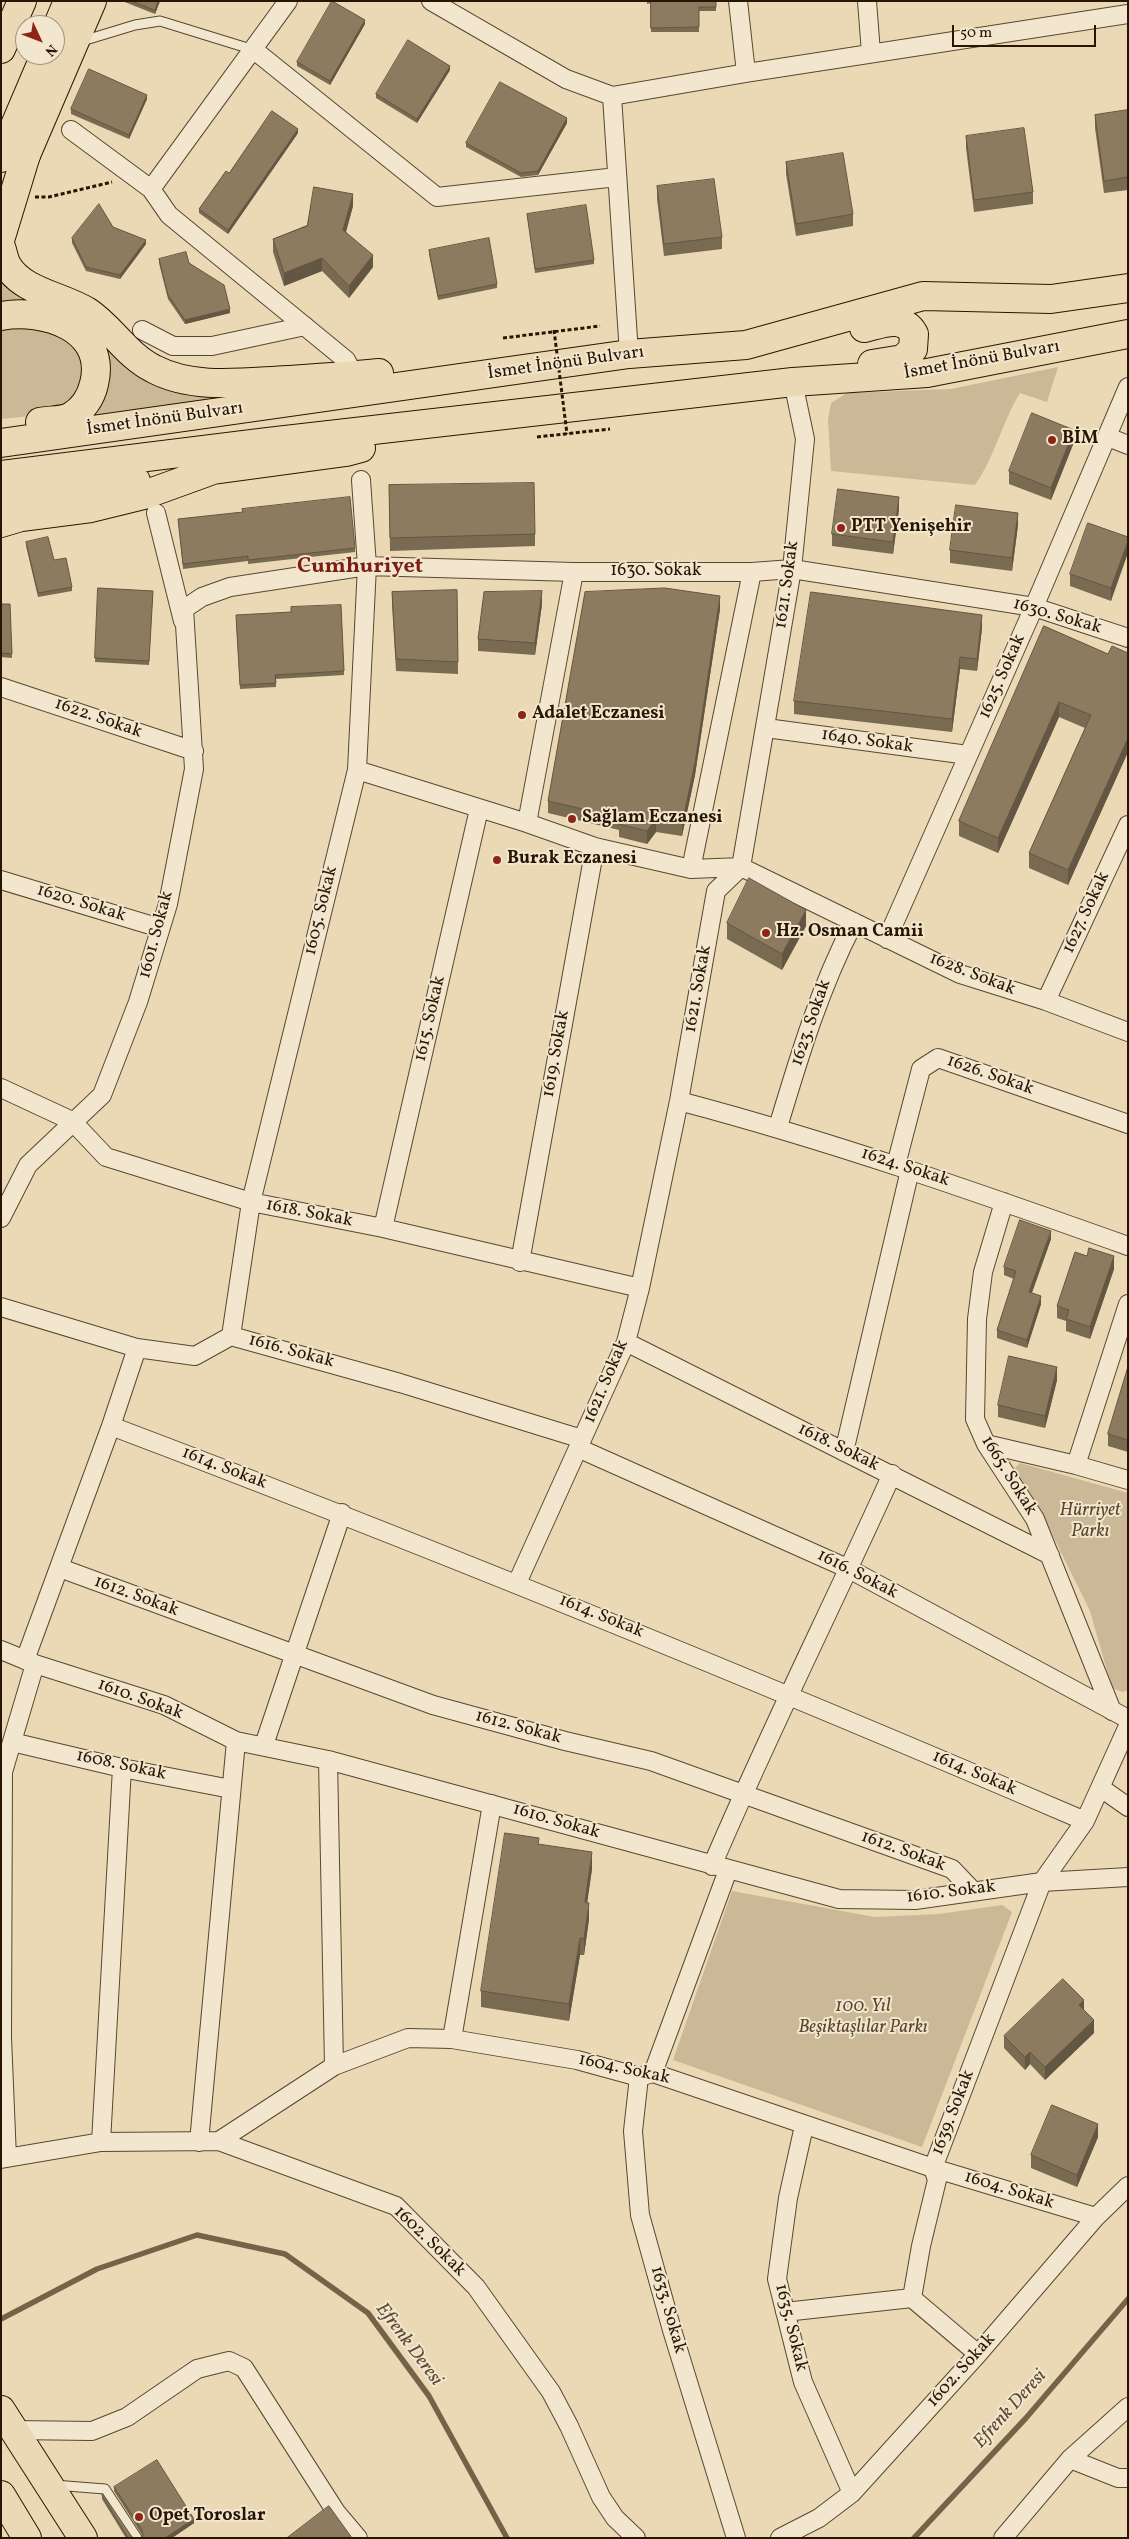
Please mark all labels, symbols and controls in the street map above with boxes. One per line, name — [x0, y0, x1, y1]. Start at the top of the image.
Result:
north arrow — [15, 15, 65, 65]
scale bar — [954, 15, 1098, 47]
text: 50 m — [960, 23, 992, 44]
text: N — [40, 40, 61, 60]
street label: İsmet İnönü Bulvarı — [902, 337, 1062, 385]
street label: İsmet İnönü Bulvarı — [486, 342, 646, 386]
street label: İsmet İnönü Bulvarı — [85, 398, 245, 442]
place label: BİM — [1062, 429, 1098, 451]
marker: BİM — [1046, 434, 1058, 446]
place label: PTT Yenişehir — [851, 517, 971, 539]
marker: PTT Yenişehir — [835, 522, 847, 534]
street label: 1621. Sokak — [771, 540, 805, 630]
district label: Cumhuriyet — [297, 555, 423, 581]
street label: 1630. Sokak — [610, 561, 702, 583]
street label: 1630. Sokak — [1010, 594, 1104, 640]
street label: 1625. Sokak — [975, 631, 1031, 723]
street label: 1622. Sokak — [51, 694, 145, 744]
place label: Adalet Eczanesi — [532, 704, 665, 726]
marker: Adalet Eczanesi — [516, 709, 528, 721]
street label: 1640. Sokak — [820, 725, 914, 759]
place label: Sağlam Eczanesi — [582, 808, 723, 830]
marker: Sağlam Eczanesi — [566, 813, 578, 825]
place label: Burak Eczanesi — [507, 849, 637, 871]
marker: Burak Eczanesi — [491, 854, 503, 866]
street label: 1605. Sokak — [300, 864, 344, 958]
street label: 1627. Sokak — [1059, 869, 1115, 957]
street label: 1620. Sokak — [34, 880, 128, 928]
street label: 1601. Sokak — [135, 889, 179, 981]
place label: Hz. Osman Camii — [776, 922, 924, 944]
marker: Hz. Osman Camii — [760, 927, 772, 939]
street label: 1621. Sokak — [681, 944, 717, 1034]
street label: 1628. Sokak — [926, 949, 1018, 1001]
street label: 1615. Sokak — [411, 974, 451, 1064]
street label: 1623. Sokak — [787, 977, 837, 1069]
street label: 1619. Sokak — [539, 1009, 575, 1099]
street label: 1626. Sokak — [944, 1051, 1036, 1101]
street label: 1624. Sokak — [858, 1144, 952, 1192]
street label: 1618. Sokak — [264, 1195, 354, 1233]
street label: 1616. Sokak — [246, 1330, 336, 1374]
street label: 1621. Sokak — [580, 1337, 634, 1427]
street label: 1618. Sokak — [794, 1419, 882, 1477]
street label: 1665. Sokak — [975, 1432, 1041, 1520]
street label: 1614. Sokak — [178, 1443, 270, 1495]
park label: Hürriyet Parkı — [1059, 1501, 1121, 1544]
street label: 1616. Sokak — [813, 1545, 901, 1605]
street label: 1612. Sokak — [91, 1572, 181, 1622]
street label: 1614. Sokak — [555, 1590, 647, 1644]
street label: 1610. Sokak — [94, 1675, 186, 1725]
street label: 1612. Sokak — [472, 1706, 564, 1750]
street label: 1608. Sokak — [74, 1746, 168, 1786]
street label: 1614. Sokak — [929, 1747, 1019, 1801]
street label: 1610. Sokak — [510, 1799, 602, 1845]
street label: 1612. Sokak — [858, 1827, 948, 1877]
street label: 1610. Sokak — [905, 1877, 997, 1909]
park label: 100. Yıl Beşiktaşlılar Parkı — [799, 1997, 927, 2040]
street label: 1604. Sokak — [576, 2050, 672, 2090]
street label: 1639. Sokak — [928, 2067, 980, 2159]
street label: 1604. Sokak — [961, 2167, 1057, 2215]
street label: 1602. Sokak — [388, 2202, 470, 2282]
street label: 1633. Sokak — [644, 2264, 690, 2356]
street label: 1635. Sokak — [769, 2282, 811, 2374]
water label: Efrenk Deresi — [369, 2299, 447, 2391]
street label: 1602. Sokak — [923, 2329, 1001, 2413]
water label: Efrenk Deresi — [970, 2366, 1052, 2454]
place label: Opet Toroslar — [149, 2506, 265, 2528]
marker: Opet Toroslar — [133, 2511, 145, 2523]

